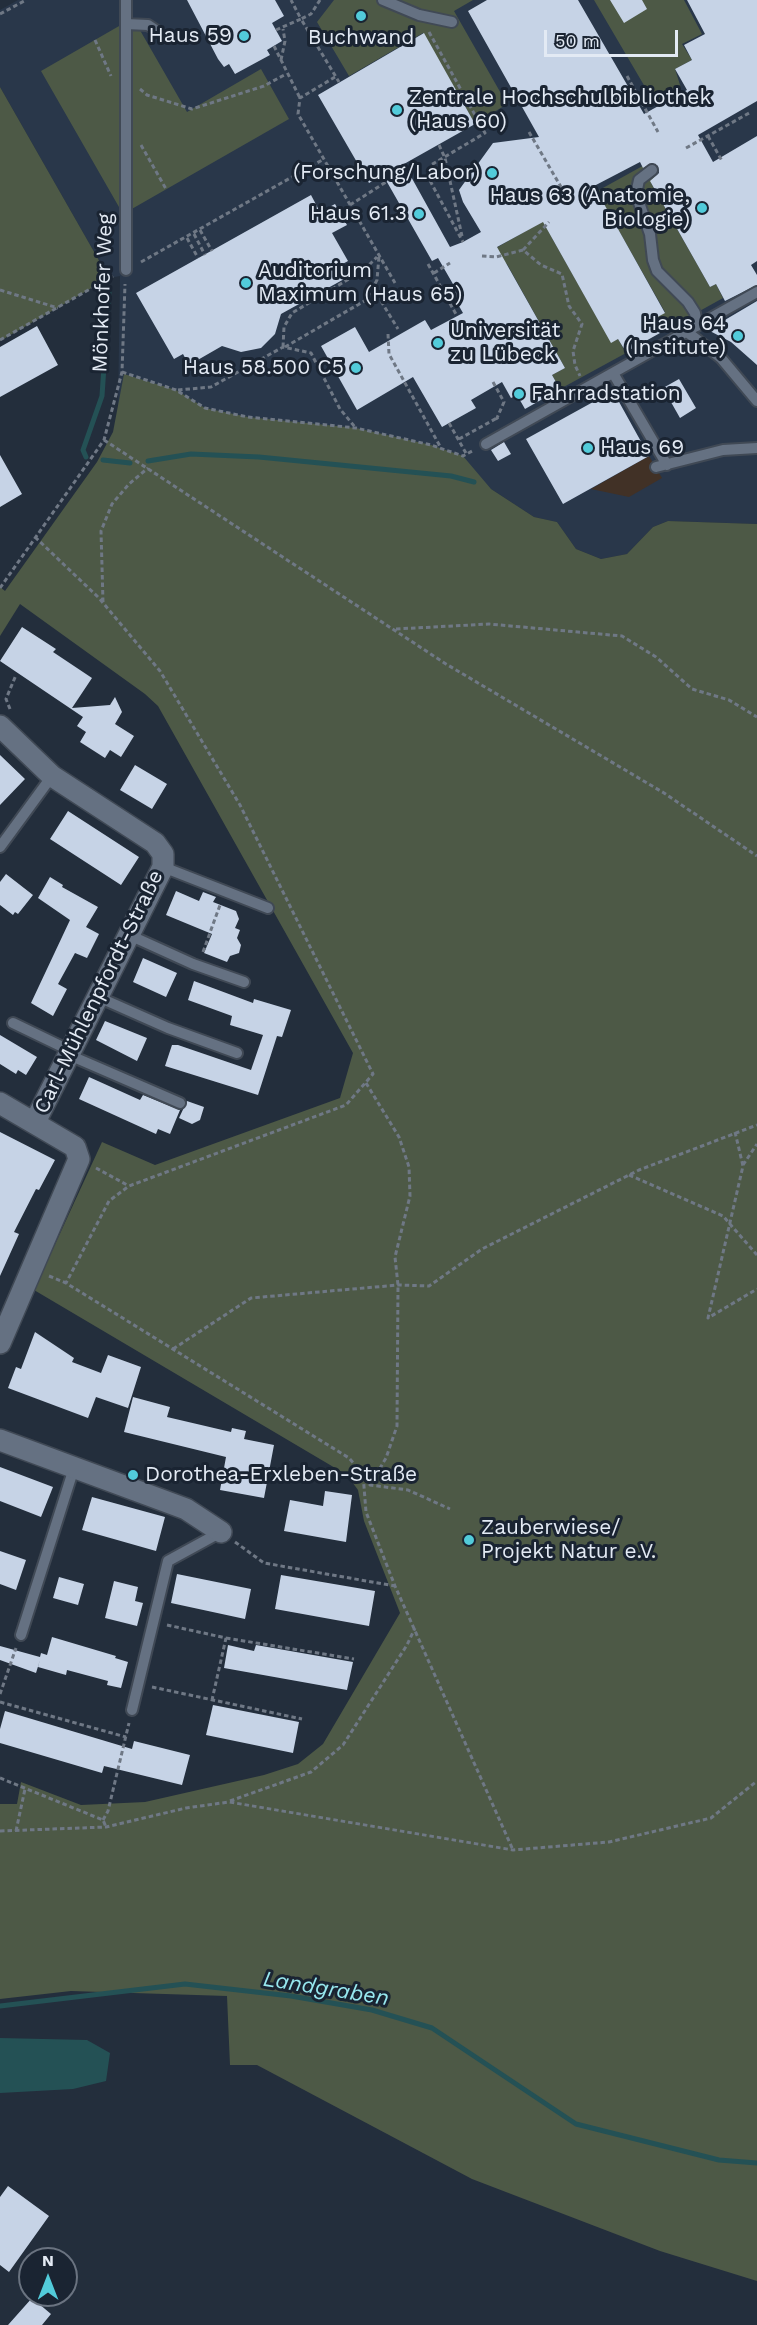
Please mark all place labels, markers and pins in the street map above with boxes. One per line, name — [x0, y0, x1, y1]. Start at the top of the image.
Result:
marker: Buchwand — [354, 9, 368, 23]
place label: Haus 59 — [148, 23, 232, 49]
place label: Buchwand — [308, 25, 414, 51]
marker: Haus 59 — [237, 29, 251, 43]
place label: Zentrale Hochschulbibliothek (Haus 60) — [409, 85, 711, 135]
marker: Zentrale Hochschulbibliothek (Haus 60) — [390, 103, 404, 117]
place label: (Forschung/Labor) — [293, 160, 480, 186]
marker: (Forschung/Labor) — [485, 166, 499, 180]
place label: Haus 63 (Anatomie, Biologie) — [490, 183, 690, 233]
place label: Haus 61.3 — [310, 201, 407, 227]
marker: Haus 63 (Anatomie, Biologie) — [695, 201, 709, 215]
marker: Haus 61.3 — [412, 207, 426, 221]
place label: Auditorium Maximum (Haus 65) — [258, 258, 462, 308]
marker: Auditorium Maximum (Haus 65) — [239, 276, 253, 290]
place label: Haus 64 (Institute) — [625, 311, 726, 361]
place label: Universität zu Lübeck — [450, 318, 560, 368]
marker: Haus 64 (Institute) — [731, 329, 745, 343]
marker: Universität zu Lübeck — [431, 336, 445, 350]
place label: Haus 58.500 C5 — [183, 355, 344, 381]
marker: Haus 58.500 C5 — [349, 361, 363, 375]
place label: Fahrradstation — [531, 381, 681, 407]
marker: Fahrradstation — [512, 387, 526, 401]
place label: Haus 69 — [600, 435, 684, 461]
marker: Haus 69 — [581, 441, 595, 455]
place label: Dorothea-Erxleben-Straße — [145, 1462, 417, 1488]
marker: Dorothea-Erxleben-Straße — [126, 1468, 140, 1482]
place label: Zauberwiese/ Projekt Natur e.V. — [481, 1515, 656, 1565]
marker: Zauberwiese/ Projekt Natur e.V. — [462, 1533, 476, 1547]

